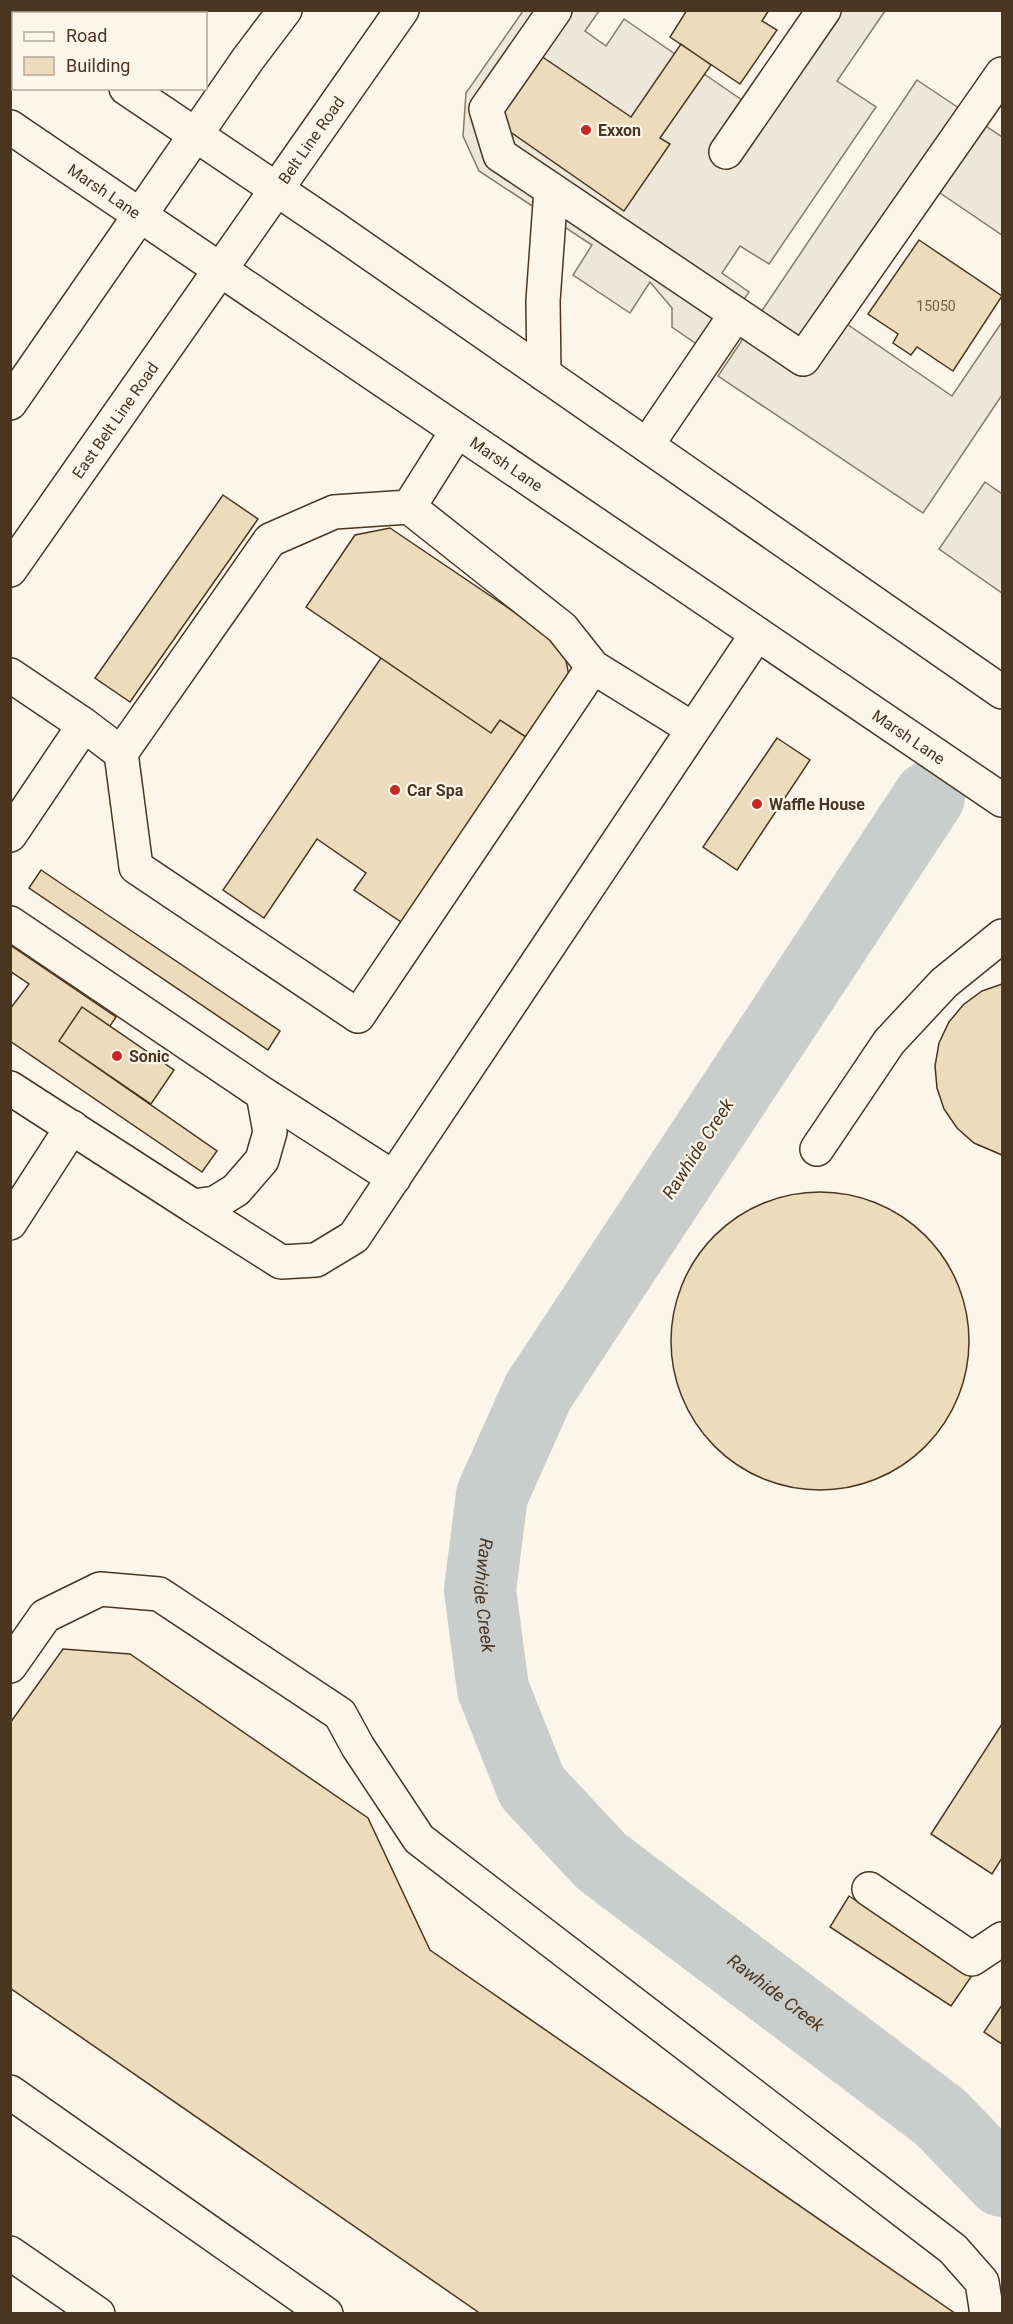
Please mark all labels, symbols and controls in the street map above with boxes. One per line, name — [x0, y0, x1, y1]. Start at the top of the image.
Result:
legend — [12, 12, 207, 90]
text: Road — [66, 25, 107, 46]
text: Building — [66, 55, 130, 76]
street label: Belt Line Road — [274, 93, 349, 187]
place label: Exxon — [598, 121, 641, 140]
marker: Exxon — [579, 123, 593, 137]
street label: Marsh Lane — [64, 160, 144, 223]
house number: 15050 — [916, 298, 956, 314]
street label: East Belt Line Road — [68, 359, 163, 482]
street label: Marsh Lane — [466, 433, 546, 496]
street label: Marsh Lane — [868, 706, 948, 768]
place label: Car Spa — [407, 781, 464, 800]
marker: Car Spa — [388, 783, 402, 797]
place label: Waffle House — [769, 795, 865, 814]
marker: Waffle House — [750, 797, 764, 811]
place label: Sonic — [129, 1047, 169, 1066]
marker: Sonic — [110, 1049, 124, 1063]
water label: Rawhide Creek — [657, 1094, 738, 1203]
water label: Rawhide Creek — [469, 1537, 499, 1655]
water label: Rawhide Creek — [724, 1949, 829, 2036]

